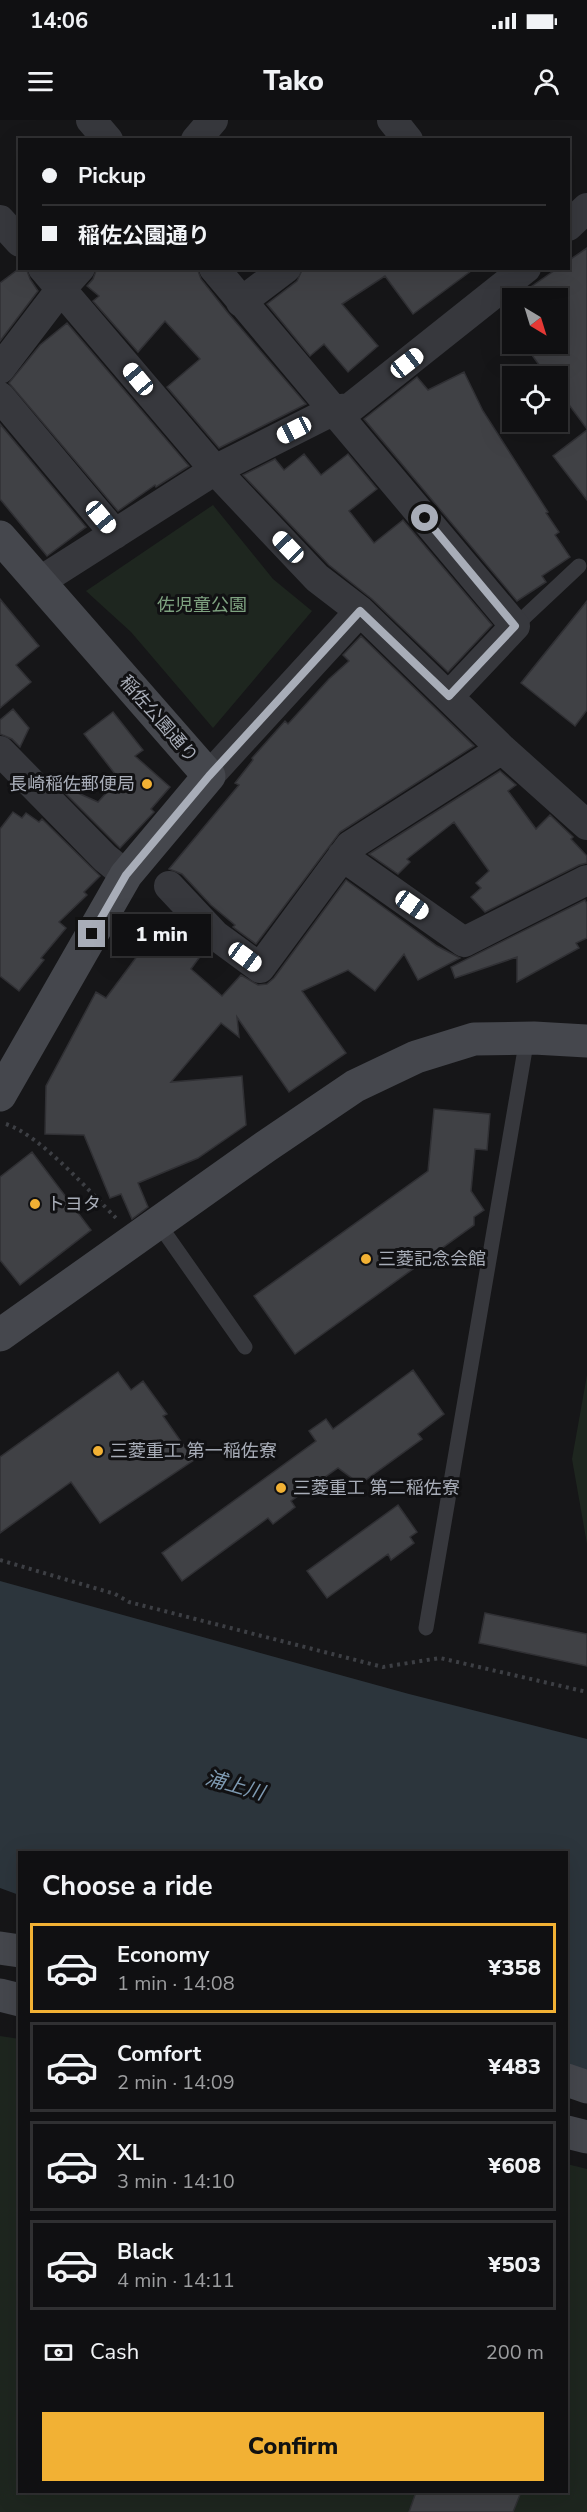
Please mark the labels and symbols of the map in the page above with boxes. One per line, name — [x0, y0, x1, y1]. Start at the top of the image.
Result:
north arrow — [502, 288, 568, 354]
car — [387, 345, 427, 381]
car — [120, 359, 156, 399]
car — [274, 414, 314, 446]
car — [83, 497, 119, 537]
route start — [411, 504, 438, 531]
car — [269, 528, 307, 566]
park label: 佐児童公園 — [157, 593, 247, 617]
street label: 稲佐公園通り — [115, 670, 203, 768]
place label: 長崎稲佐郵便局 — [9, 772, 135, 796]
marker: 長崎稲佐郵便局 — [140, 777, 154, 791]
car — [392, 887, 432, 923]
callout: 1 min — [113, 913, 212, 955]
route end — [78, 920, 105, 947]
car — [225, 939, 265, 975]
place label: トヨタ — [47, 1192, 101, 1216]
marker: トヨタ — [28, 1197, 42, 1211]
place label: 三菱記念会館 — [378, 1247, 486, 1271]
marker: 三菱記念会館 — [359, 1252, 373, 1266]
place label: 三菱重工 第一稲佐寮 — [110, 1439, 277, 1463]
marker: 三菱重工 第一稲佐寮 — [91, 1444, 105, 1458]
place label: 三菱重工 第二稲佐寮 — [293, 1476, 460, 1500]
marker: 三菱重工 第二稲佐寮 — [274, 1481, 288, 1495]
water label: 浦上川 — [202, 1764, 269, 1807]

